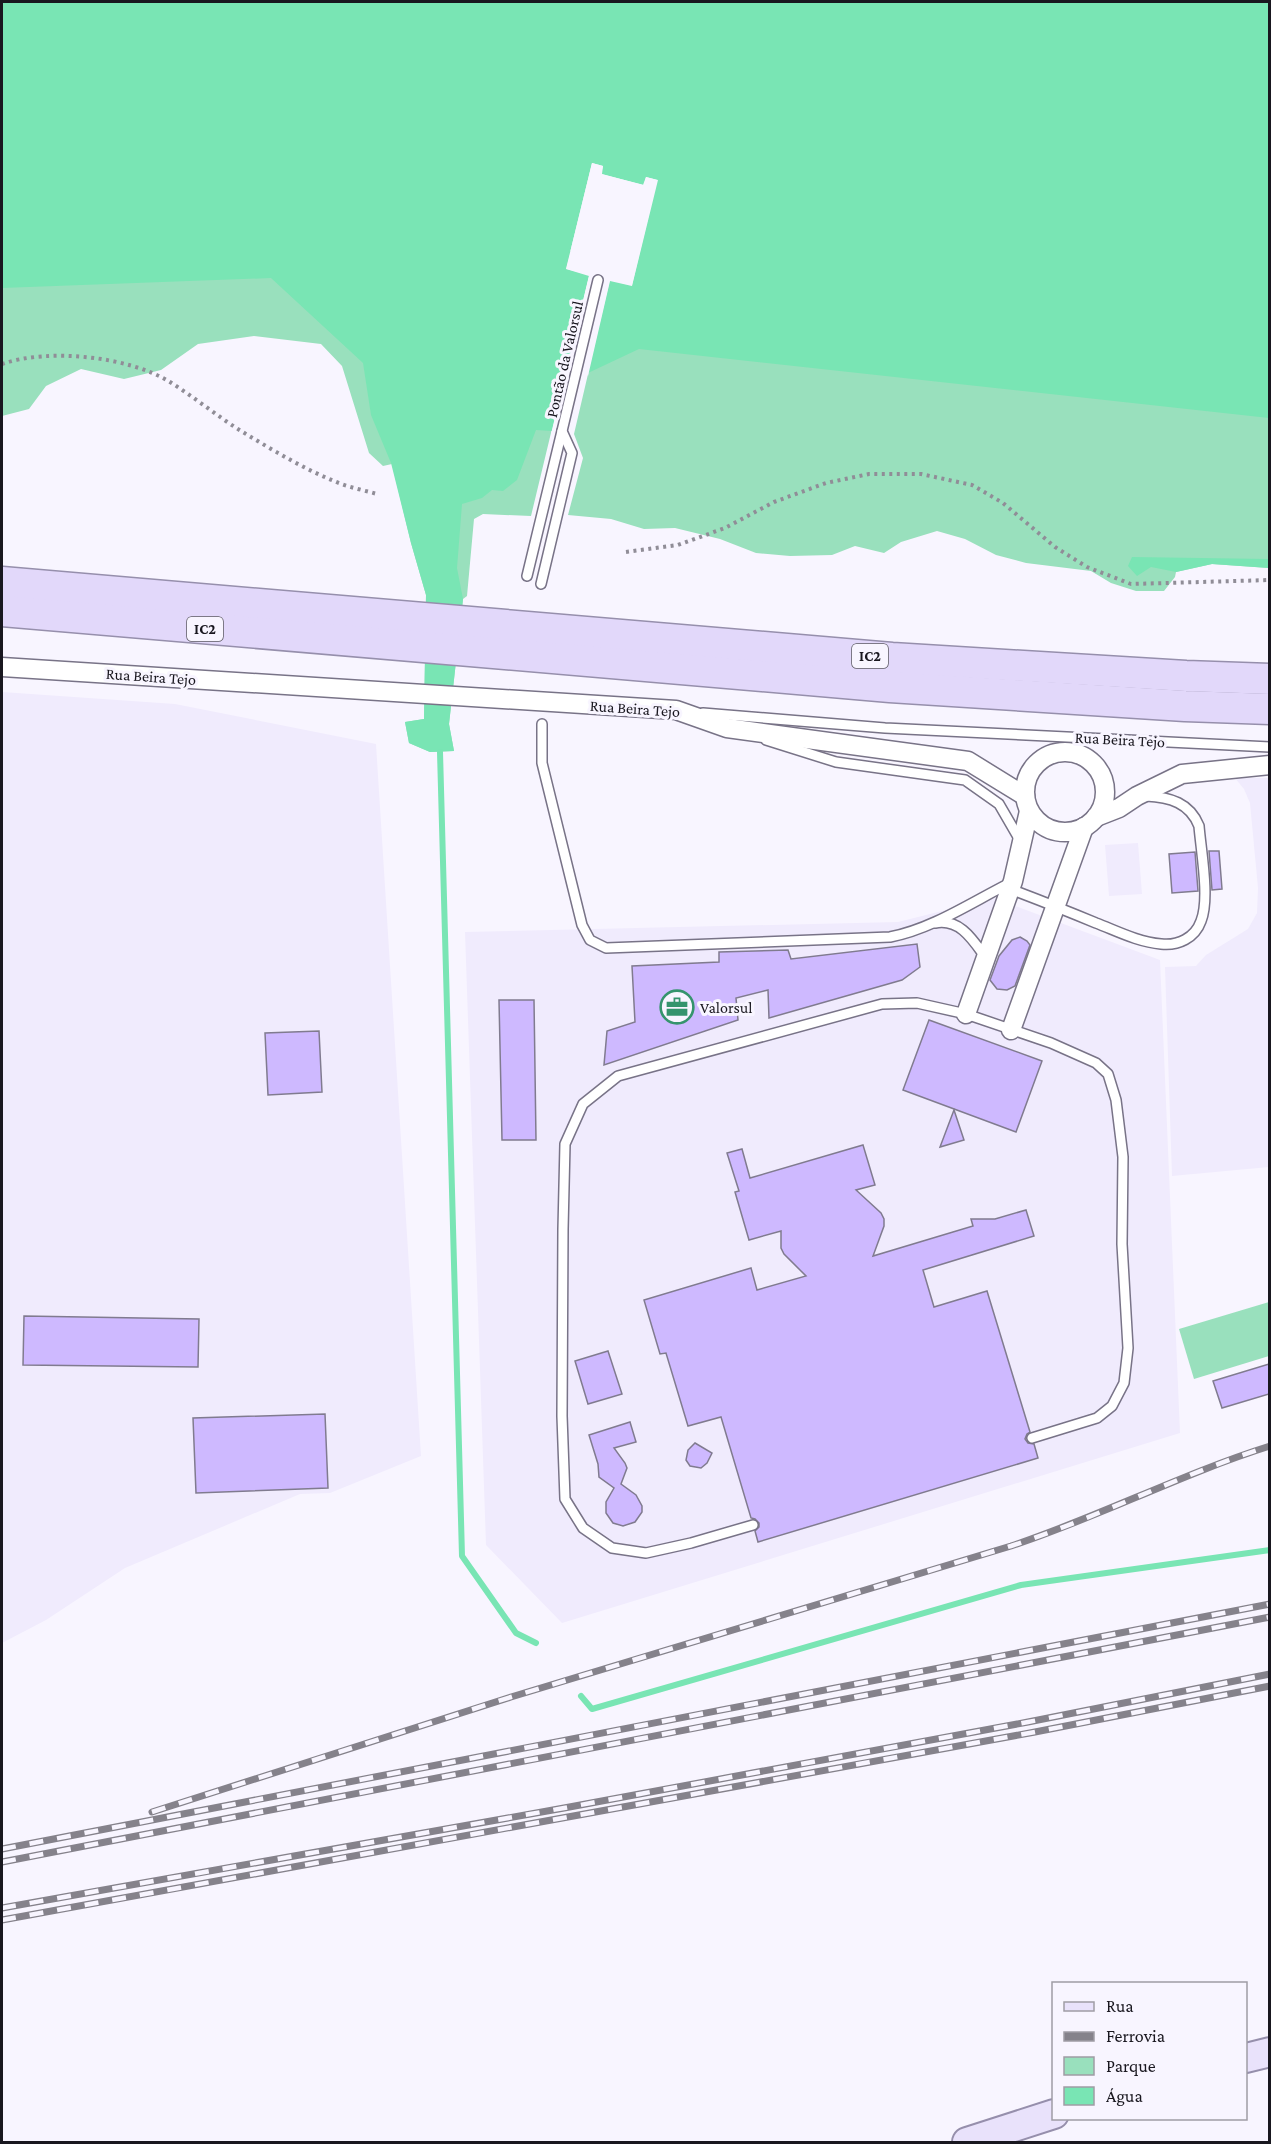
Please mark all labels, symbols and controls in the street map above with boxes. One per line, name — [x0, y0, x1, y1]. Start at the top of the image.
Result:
street label: Pontão da Valorsul — [543, 299, 586, 419]
road number: IC2 — [187, 617, 223, 641]
road number: IC2 — [852, 644, 888, 668]
street label: Rua Beira Tejo — [105, 665, 197, 689]
street label: Rua Beira Tejo — [589, 697, 681, 721]
street label: Rua Beira Tejo — [1074, 729, 1166, 751]
office icon: Valorsul — [659, 989, 695, 1025]
place label: Valorsul — [700, 999, 753, 1016]
legend — [1052, 1982, 1247, 2120]
text: Rua — [1106, 1996, 1134, 2016]
text: Ferrovia — [1106, 2026, 1165, 2046]
text: Parque — [1106, 2056, 1156, 2076]
text: Água — [1106, 2086, 1143, 2106]

